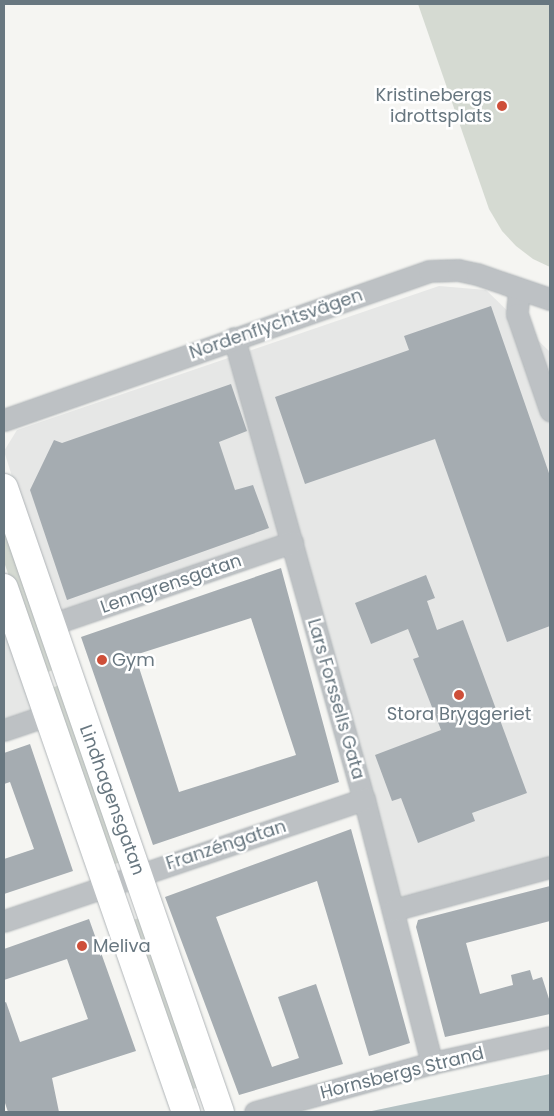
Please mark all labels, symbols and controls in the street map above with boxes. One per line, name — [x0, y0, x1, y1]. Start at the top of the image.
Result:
place label: Kristinebergs idrottsplats — [375, 85, 492, 128]
marker: Kristinebergs idrottsplats — [496, 100, 508, 112]
street label: Nordenflychtsvägen — [187, 284, 365, 364]
street label: Lenngrensgatan — [98, 550, 244, 618]
street label: Lars Forssells Gata — [303, 616, 369, 782]
place label: Gym — [112, 649, 155, 671]
marker: Gym — [96, 654, 108, 666]
marker: Stora Bryggeriet — [453, 689, 465, 701]
place label: Stora Bryggeriet — [387, 703, 531, 725]
street label: Lindhagensgatan — [75, 722, 149, 878]
street label: Franzéngatan — [163, 815, 289, 875]
place label: Meliva — [93, 935, 151, 957]
marker: Meliva — [75, 939, 89, 953]
street label: Hornsbergs Strand — [318, 1042, 486, 1104]

